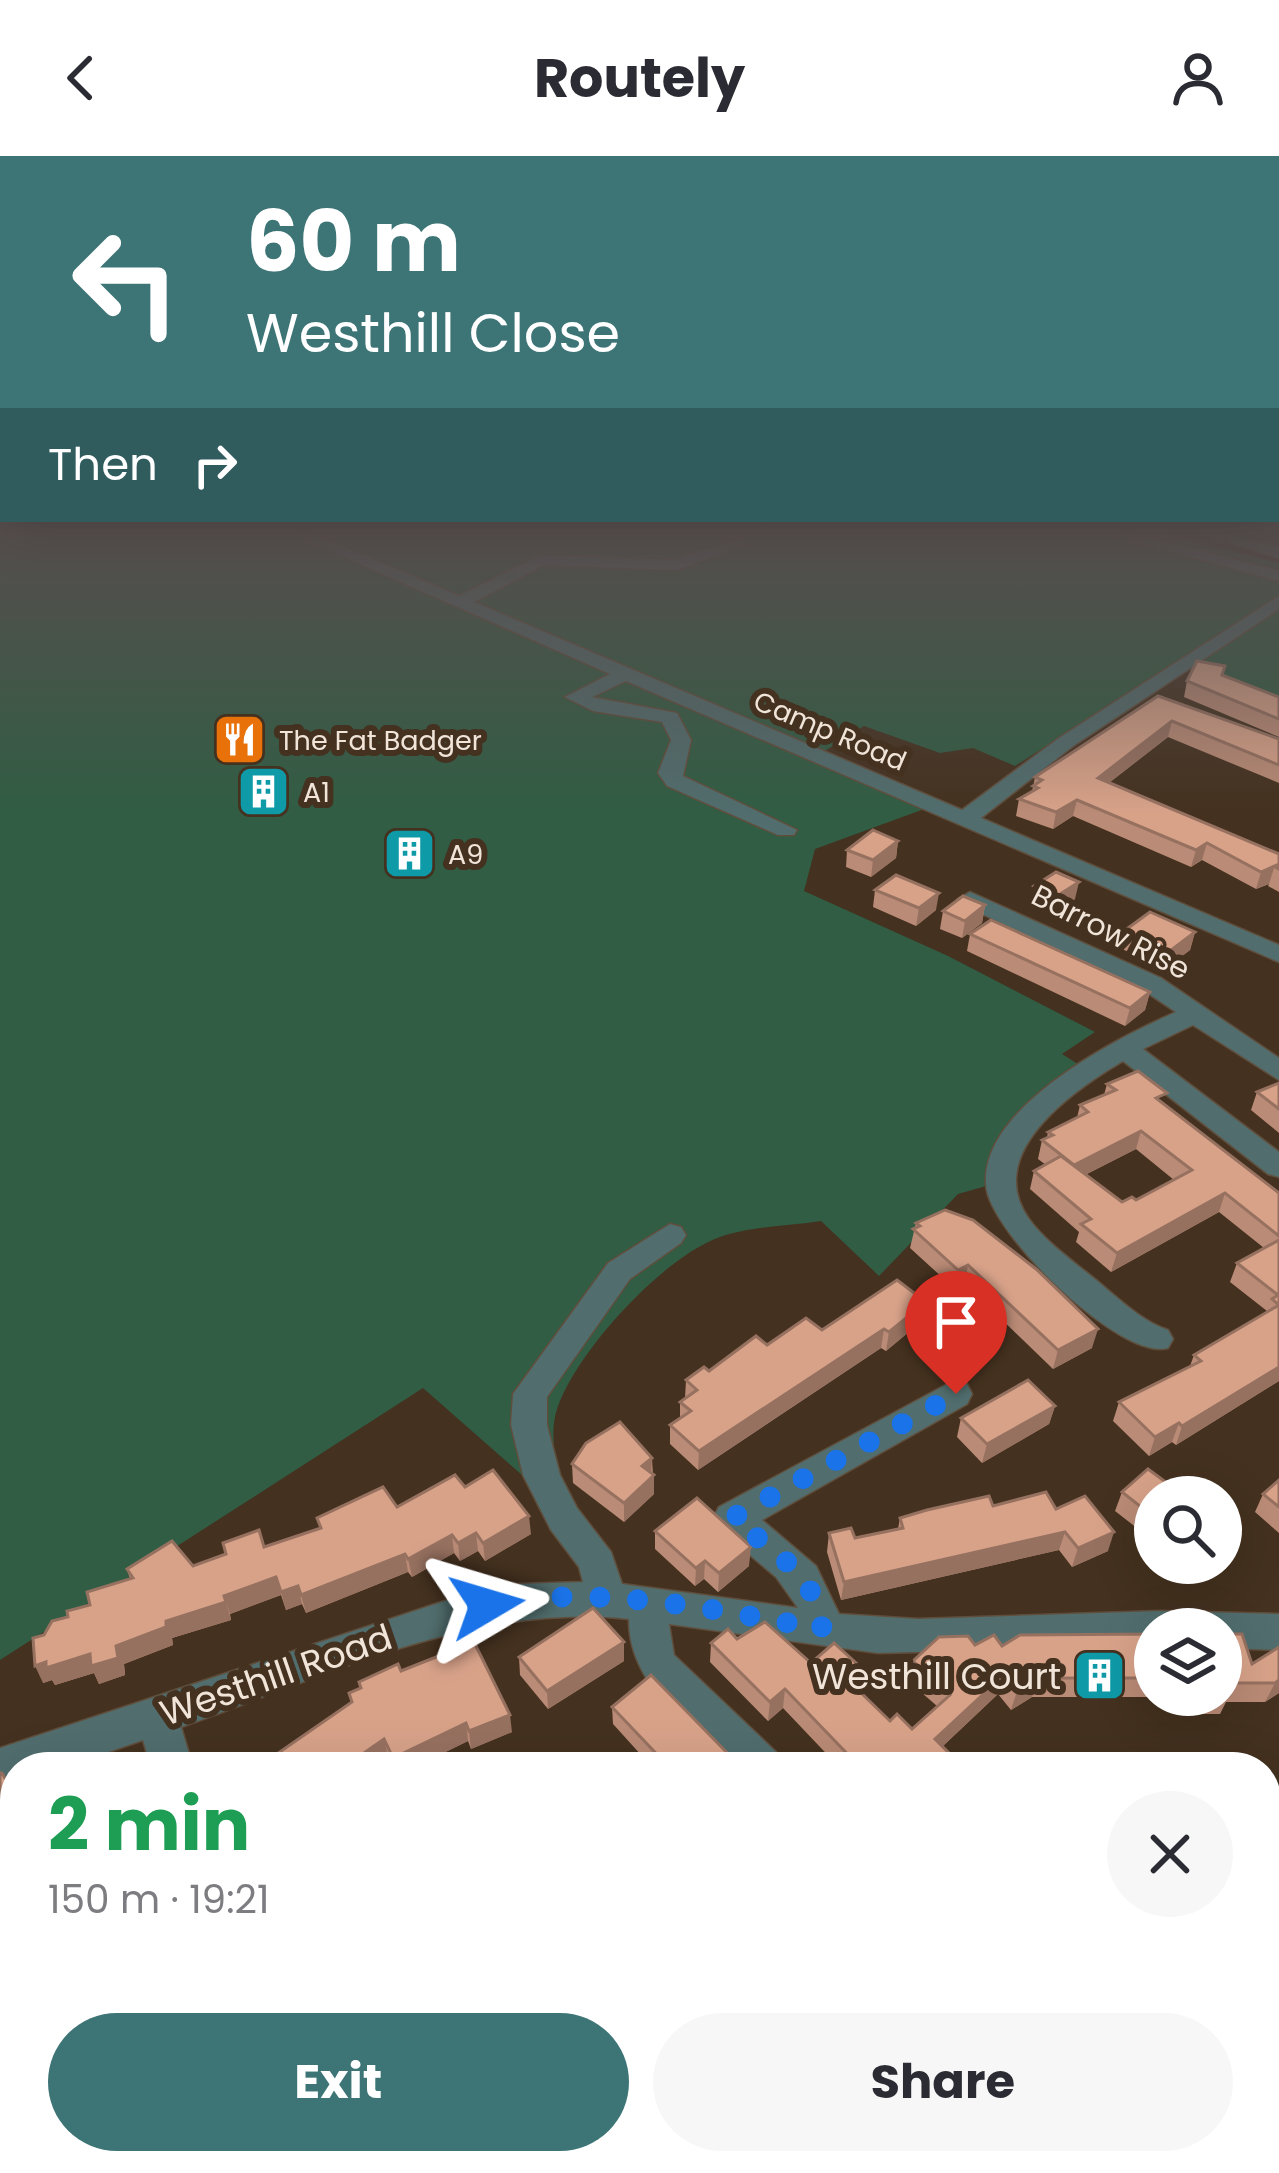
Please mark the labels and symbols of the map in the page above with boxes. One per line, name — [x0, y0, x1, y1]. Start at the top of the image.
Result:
street label: Camp Road — [748, 682, 912, 780]
restaurant icon: The Fat Badger — [212, 712, 268, 768]
place label: The Fat Badger — [279, 722, 482, 759]
building icon: A1 — [236, 764, 292, 820]
place label: A1 — [303, 774, 330, 811]
building icon: A9 — [381, 826, 437, 882]
place label: A9 — [448, 836, 483, 873]
street label: Barrow Rise — [1024, 874, 1198, 990]
pin — [905, 1271, 1007, 1394]
position arrow — [424, 1542, 550, 1668]
street label: Westhill Road — [153, 1611, 399, 1739]
building icon: Westhill Court — [1072, 1648, 1128, 1704]
place label: Westhill Court — [812, 1651, 1061, 1702]

